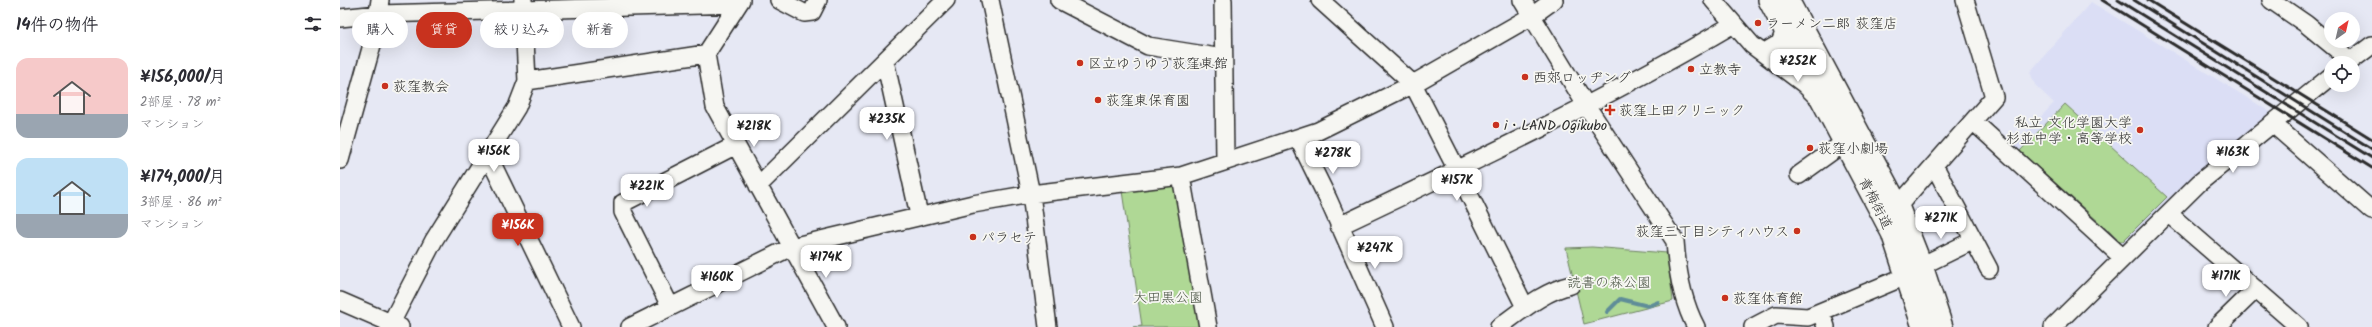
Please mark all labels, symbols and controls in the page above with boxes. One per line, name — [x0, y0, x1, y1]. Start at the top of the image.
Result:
text: 14件の物件 — [16, 12, 98, 39]
chip: 購入 — [352, 12, 408, 48]
chip: 賃貸 — [416, 12, 472, 48]
chip: 絞り込み — [480, 12, 564, 48]
chip: 新着 — [572, 12, 628, 48]
north arrow — [2324, 12, 2360, 48]
map controls — [2324, 12, 2360, 92]
icon: filters — [302, 13, 324, 35]
place label: ラーメン二郎 荻窪店 — [1766, 13, 1898, 35]
marker: ラーメン二郎 荻窪店 — [1753, 18, 1763, 28]
pin: ¥252K — [1770, 49, 1826, 83]
text: ¥252K — [1779, 51, 1817, 72]
place label: 区立ゆうゆう荻窪東館 — [1088, 53, 1228, 75]
button: locate — [2324, 56, 2360, 92]
marker: 区立ゆうゆう荻窪東館 — [1075, 58, 1085, 68]
place label: 立教寺 — [1699, 59, 1741, 81]
text: ¥156,000/月 — [140, 64, 226, 91]
marker: 立教寺 — [1686, 64, 1696, 74]
place label: 西郊ロッヂング — [1533, 67, 1631, 89]
marker: 西郊ロッヂング — [1520, 72, 1530, 82]
icon: home — [48, 74, 96, 122]
place label: 荻窪教会 — [393, 76, 449, 98]
marker: 荻窪教会 — [380, 81, 390, 91]
place label: 荻窪東保育園 — [1106, 90, 1190, 112]
text: 2部屋 · 78 m² — [140, 92, 220, 113]
marker: 荻窪東保育園 — [1093, 95, 1103, 105]
place label: 荻窪上田クリニック — [1619, 100, 1745, 122]
marker: 荻窪上田クリニック — [1604, 104, 1616, 116]
pin: ¥235K — [859, 107, 915, 141]
text: ¥235K — [868, 109, 906, 130]
place label: 私立 文化学園大学 杉並中学・高等学校 — [2006, 112, 2132, 150]
text: マンション — [140, 114, 204, 135]
pin: ¥218K — [726, 114, 782, 148]
place label: i・LAND Ogikubo — [1504, 115, 1607, 137]
text: ¥218K — [737, 116, 772, 137]
marker: i・LAND Ogikubo — [1491, 120, 1501, 130]
marker: 私立 文化学園大学 杉並中学・高等学校 — [2135, 125, 2145, 135]
place label: 荻窪小劇場 — [1818, 138, 1888, 160]
pin: ¥156K — [466, 139, 522, 173]
pin: ¥163K — [2205, 140, 2261, 174]
text: ¥156K — [477, 141, 511, 162]
pin: ¥278K — [1305, 141, 1361, 175]
text: ¥163K — [2216, 142, 2250, 163]
text: ¥278K — [1314, 143, 1352, 164]
marker: 荻窪小劇場 — [1805, 143, 1815, 153]
text: ¥174,000/月 — [140, 164, 225, 191]
pin: ¥157K — [1429, 168, 1485, 202]
text: ¥157K — [1441, 170, 1473, 191]
icon: home — [48, 174, 96, 222]
pin: ¥221K — [619, 174, 675, 208]
street label: 青梅街道 — [1853, 174, 1898, 233]
text: ¥221K — [630, 176, 664, 197]
text: 3部屋 · 86 m² — [140, 192, 222, 213]
pin: ¥271K — [1913, 206, 1969, 240]
text: ¥271K — [1924, 208, 1958, 229]
pin: ¥156K — [490, 213, 546, 247]
text: マンション — [140, 214, 204, 235]
text: ¥156K — [501, 215, 535, 236]
place label: 荻窪三丁目シティハウス — [1636, 221, 1789, 243]
marker: 荻窪三丁目シティハウス — [1792, 226, 1802, 236]
place label: パラセテ — [981, 227, 1037, 249]
marker: パラセテ — [968, 232, 978, 242]
pin: ¥247K — [1347, 236, 1403, 270]
text: ¥247K — [1357, 238, 1393, 259]
pin: ¥174K — [798, 245, 854, 279]
text: ¥174K — [810, 247, 842, 268]
pin: ¥171K — [2198, 264, 2254, 298]
pin: ¥160K — [689, 265, 745, 299]
text: ¥171K — [2211, 266, 2241, 287]
text: ¥160K — [700, 267, 734, 288]
park label: 読書の森公園 — [1567, 272, 1651, 294]
park label: 大田黒公園 — [1133, 287, 1203, 309]
place label: 荻窪体育館 — [1733, 288, 1803, 310]
marker: 荻窪体育館 — [1720, 293, 1730, 303]

